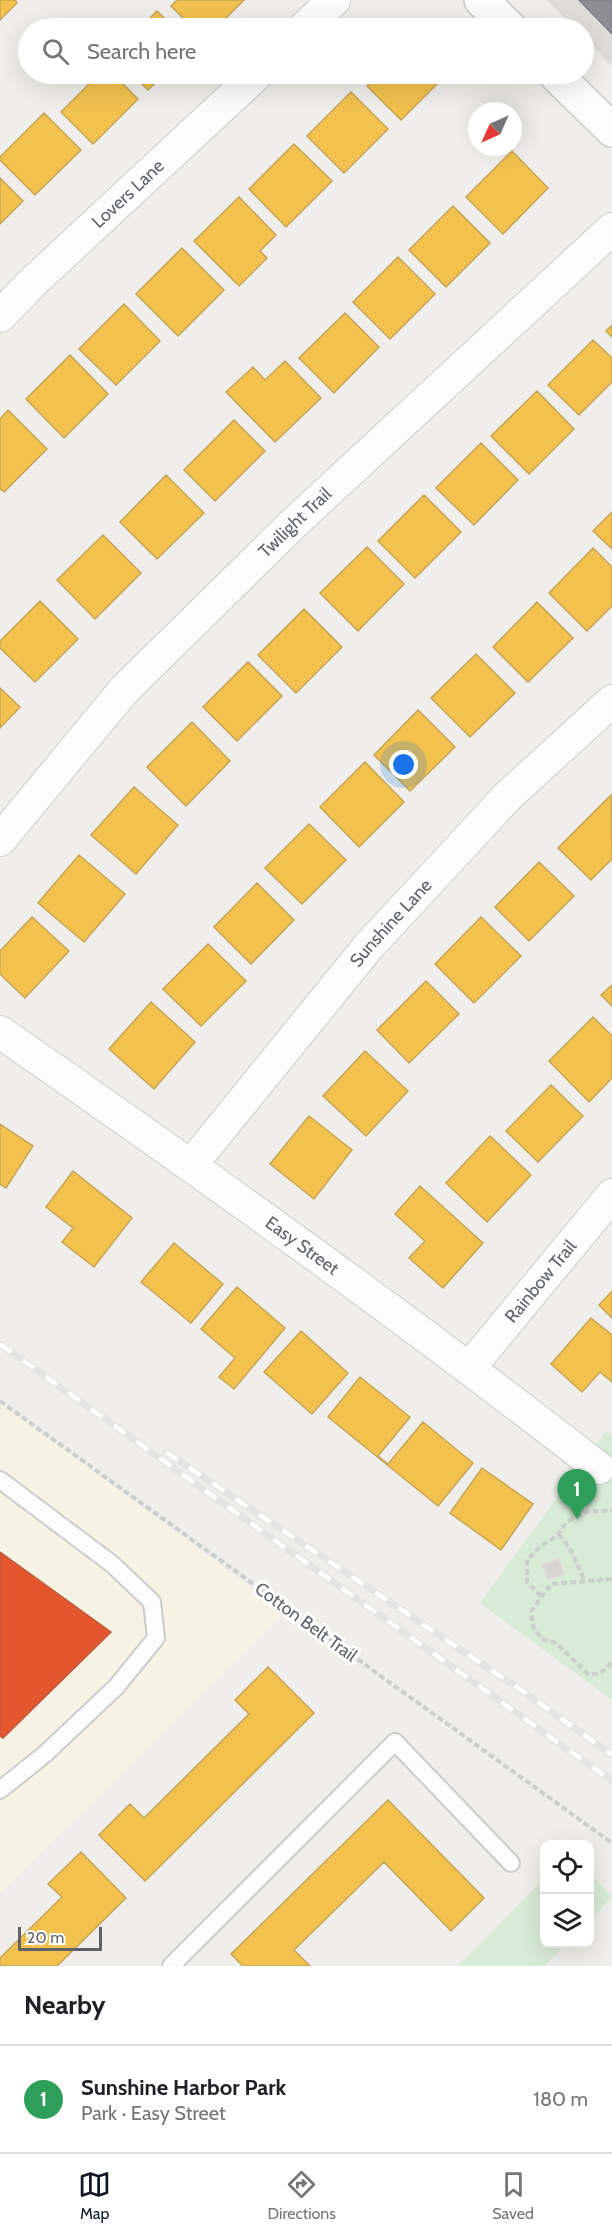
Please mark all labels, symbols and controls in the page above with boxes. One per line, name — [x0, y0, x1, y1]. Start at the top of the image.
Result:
search box — [18, 18, 594, 84]
icon: search — [39, 35, 72, 68]
text: Search here — [87, 38, 196, 65]
north arrow — [468, 102, 522, 156]
street label: Lovers Lane — [87, 155, 169, 233]
street label: Twilight Trail — [254, 482, 337, 562]
your location — [389, 750, 418, 779]
street label: Sunshine Lane — [345, 874, 436, 971]
street label: Easy Street — [261, 1212, 343, 1280]
street label: Rainbow Trail — [500, 1235, 582, 1327]
pin: 1 — [558, 1470, 596, 1519]
street label: Cotton Belt Trail — [251, 1577, 362, 1667]
map controls — [540, 1840, 594, 1948]
button: locate — [540, 1840, 594, 1894]
button: layers — [540, 1894, 594, 1948]
scale bar — [18, 1924, 102, 1952]
text: 20 m — [27, 1928, 64, 1947]
text: Nearby — [24, 1989, 105, 2021]
text: Sunshine Harbor Park — [81, 2074, 286, 2101]
text: 1 — [40, 2087, 47, 2111]
text: 180 m — [533, 2087, 588, 2111]
text: Park · Easy Street — [81, 2101, 226, 2125]
tab: Map — [78, 2168, 111, 2223]
tab: Directions — [268, 2168, 336, 2223]
tab: Saved — [492, 2168, 534, 2223]

